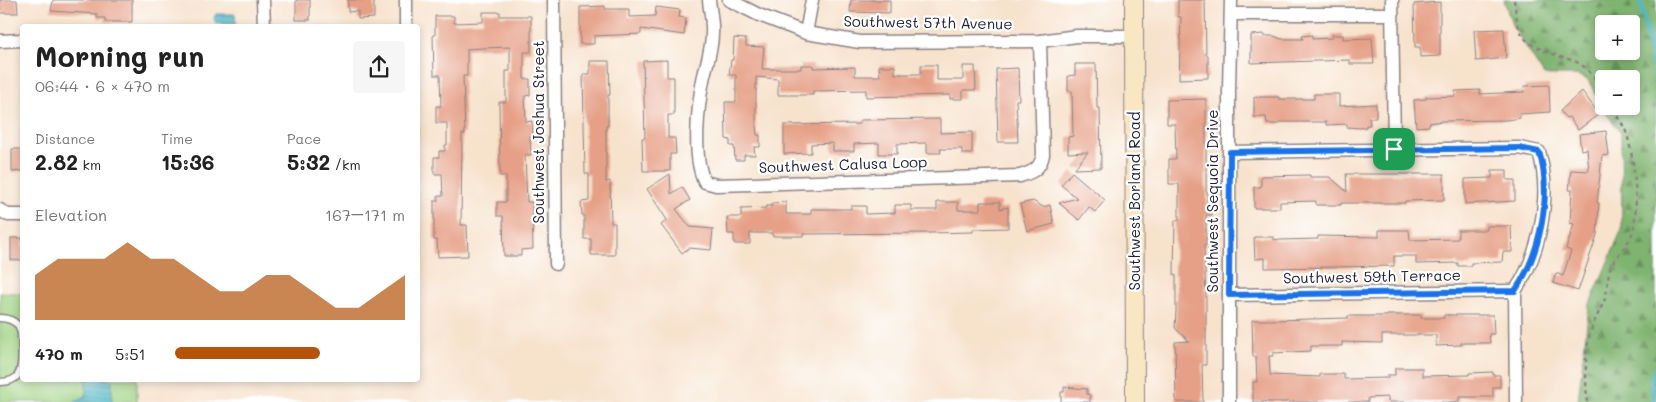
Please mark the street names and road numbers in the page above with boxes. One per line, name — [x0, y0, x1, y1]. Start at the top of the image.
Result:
street label: Southwest 57th Avenue — [843, 11, 1013, 33]
street label: Southwest Joshua Street — [528, 40, 548, 224]
street label: Southwest Sequoia Drive — [1202, 109, 1222, 293]
street label: Southwest Borland Road — [1124, 111, 1144, 291]
street label: Southwest Calusa Loop — [758, 151, 928, 177]
street label: Southwest 59th Terrace — [1283, 264, 1461, 288]

